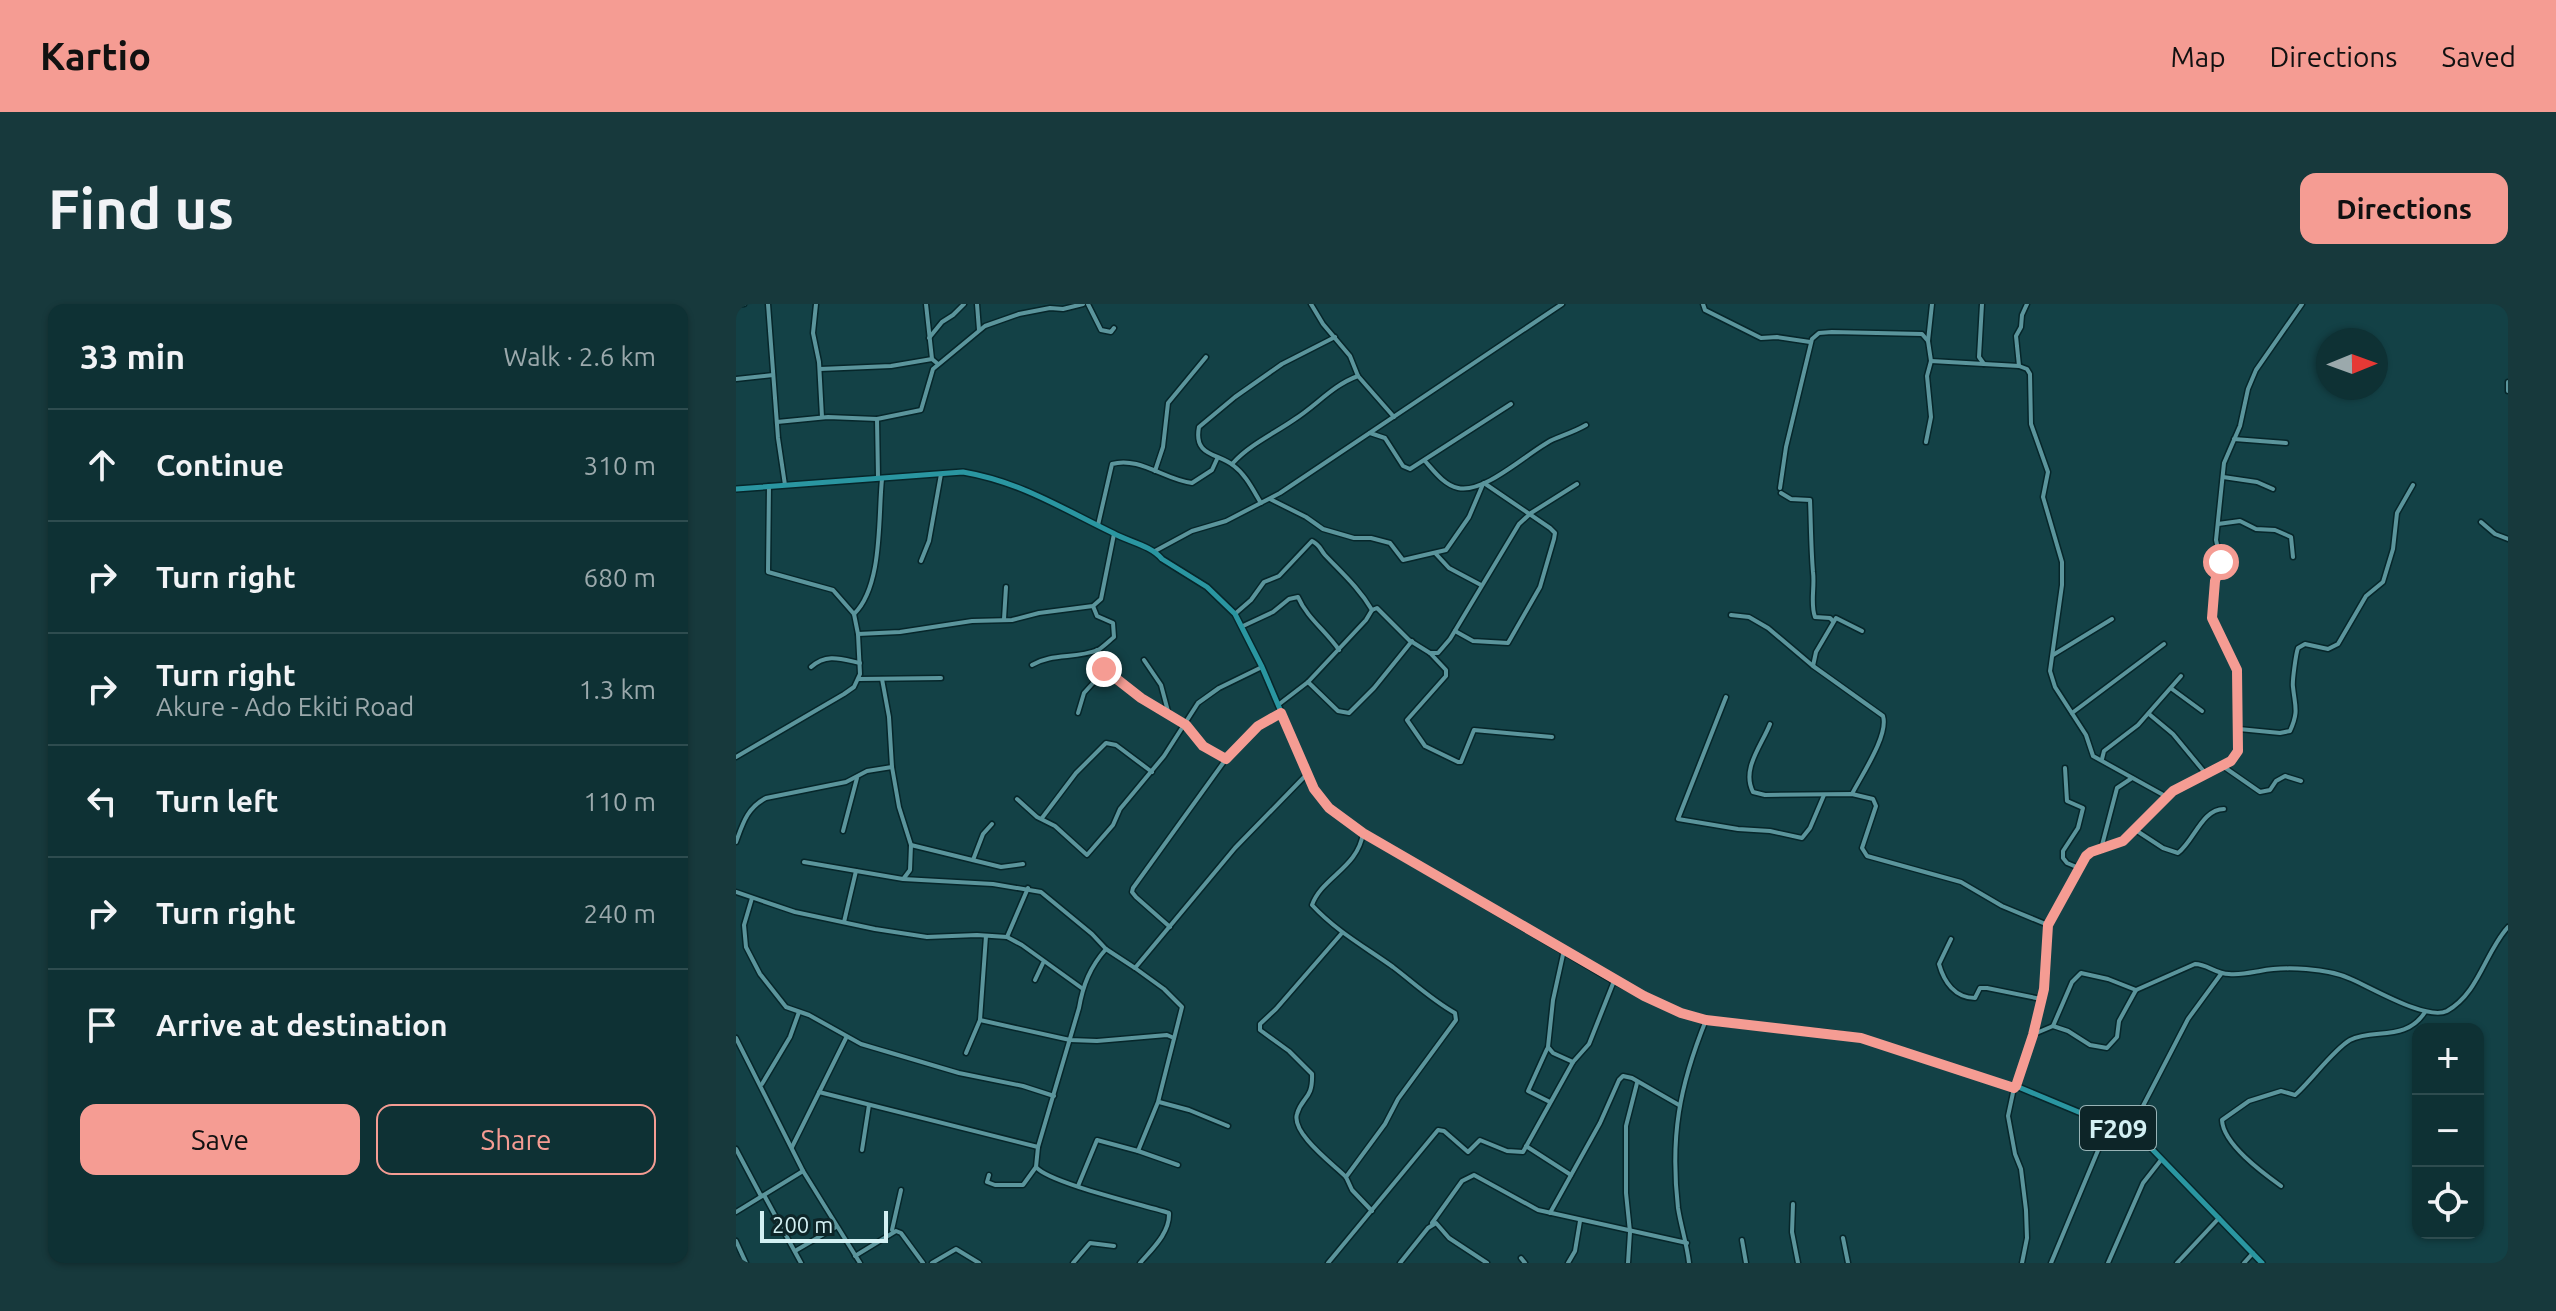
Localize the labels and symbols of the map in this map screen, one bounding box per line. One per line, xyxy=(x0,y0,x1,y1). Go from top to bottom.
north arrow xyxy=(2316,328,2388,400)
route start xyxy=(2203,544,2239,580)
route end xyxy=(1086,651,1122,687)
road number: F209 xyxy=(2080,1106,2156,1150)
scale bar xyxy=(760,1207,888,1243)

